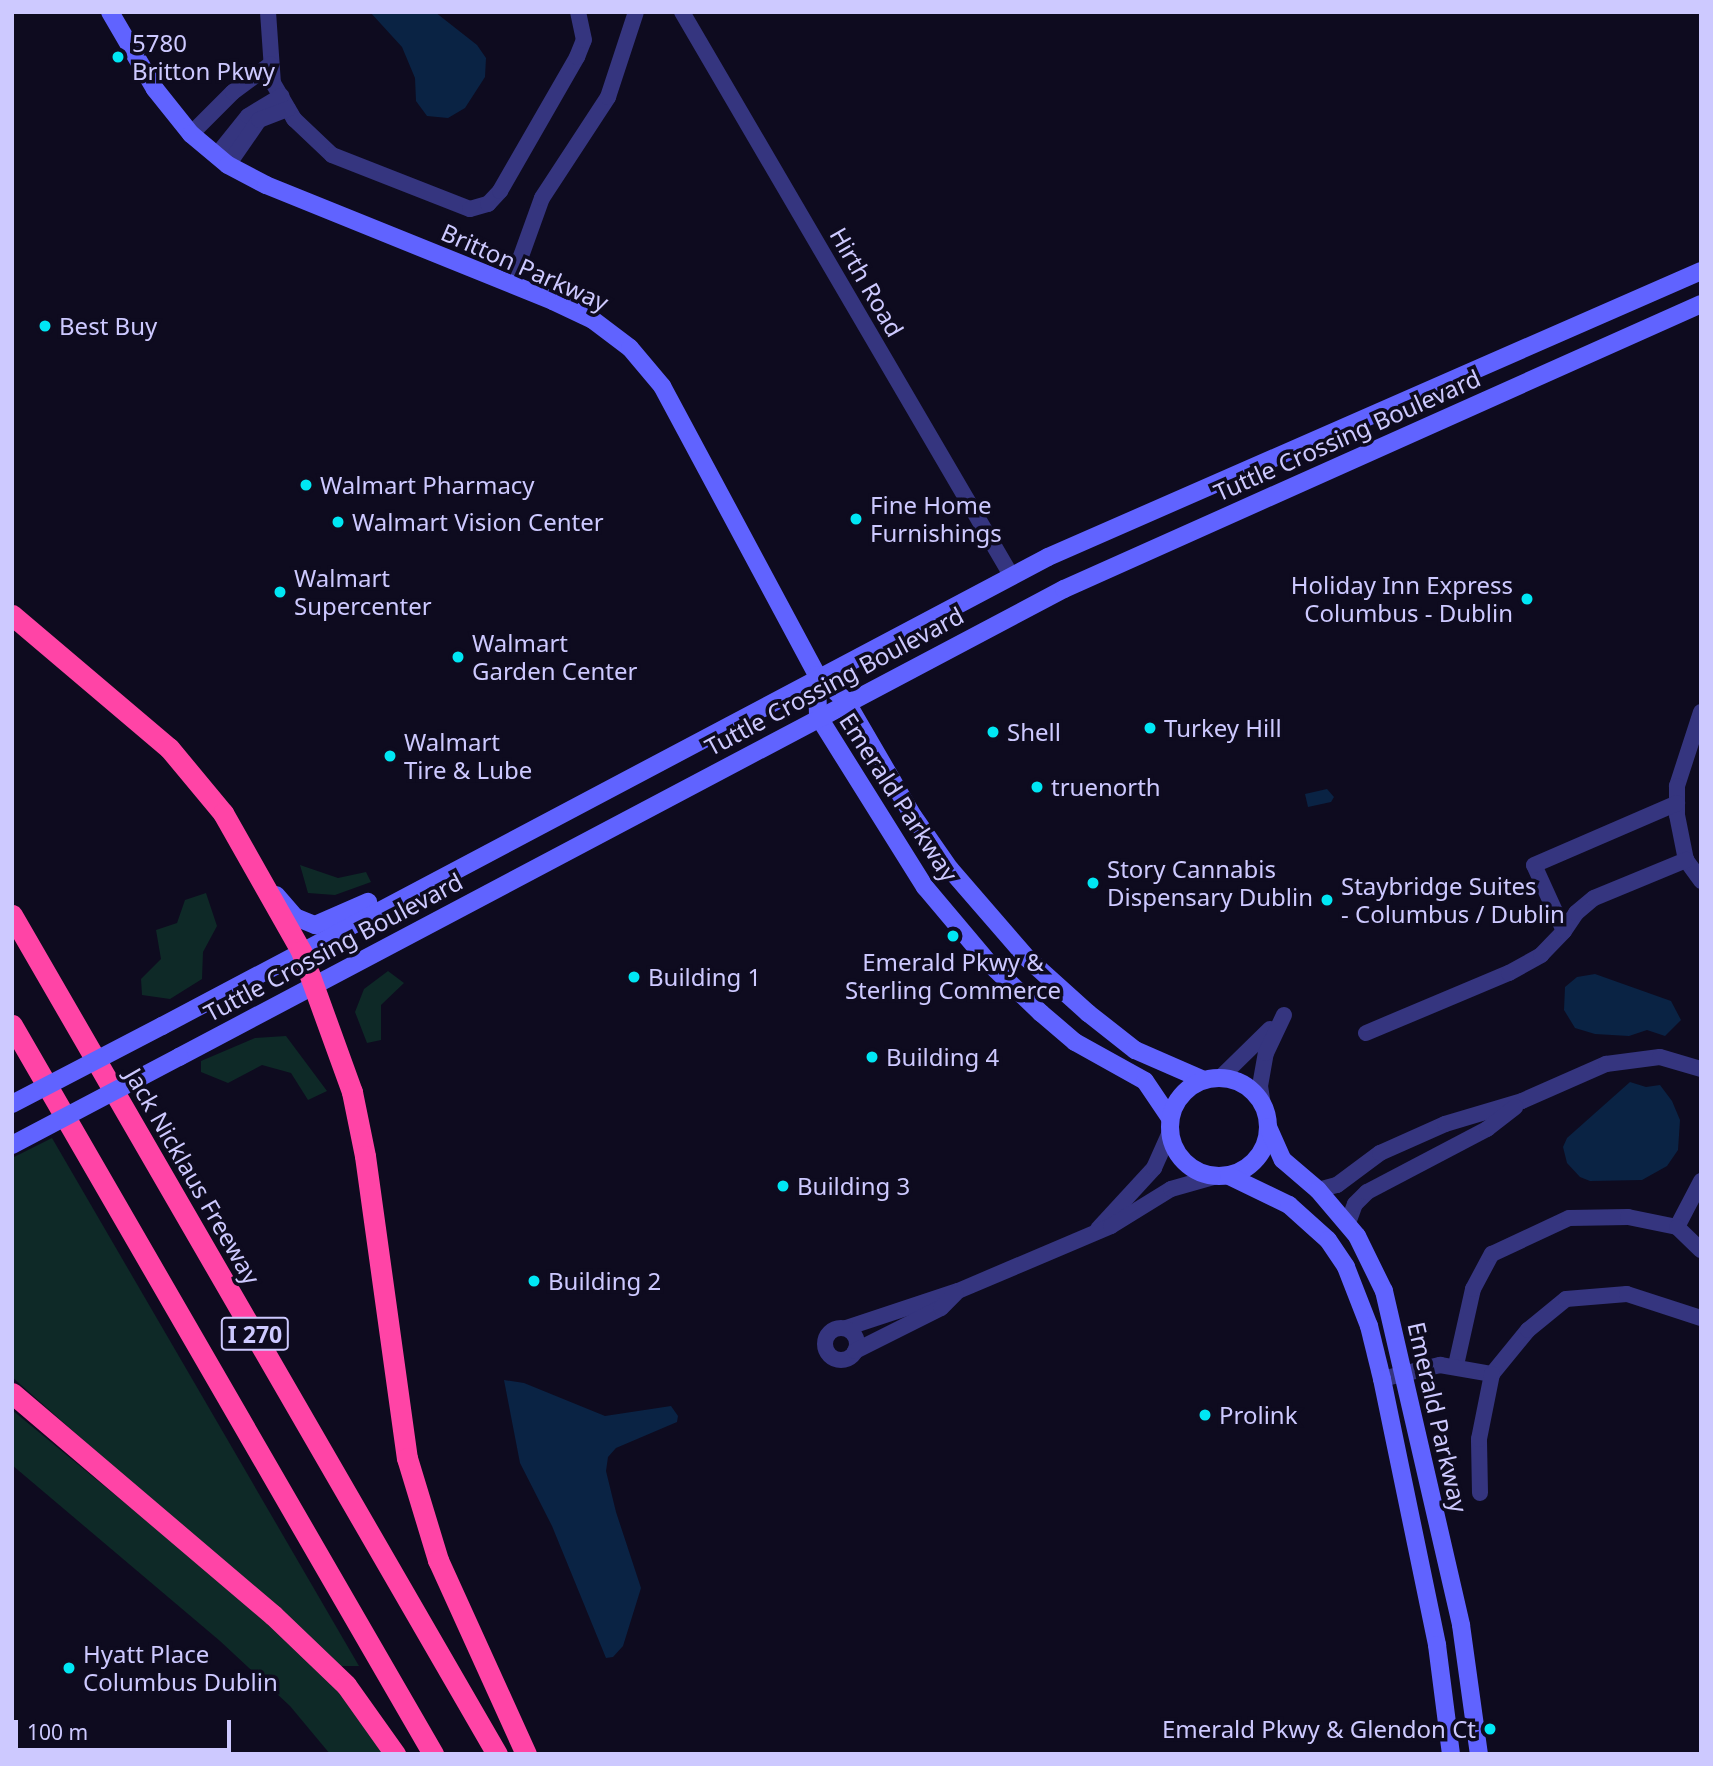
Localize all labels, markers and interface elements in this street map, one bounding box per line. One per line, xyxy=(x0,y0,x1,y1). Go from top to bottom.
place label: 5780 Britton Pkwy xyxy=(132,29,275,85)
marker: 5780 Britton Pkwy xyxy=(110,49,126,65)
street label: Britton Parkway xyxy=(437,217,613,317)
street label: Hirth Road xyxy=(824,222,910,342)
place label: Best Buy xyxy=(59,312,157,340)
marker: Best Buy xyxy=(37,318,53,334)
street label: Tuttle Crossing Boulevard xyxy=(1209,363,1485,507)
place label: Walmart Pharmacy xyxy=(320,471,535,499)
marker: Walmart Pharmacy xyxy=(298,477,314,493)
place label: Fine Home Furnishings xyxy=(870,491,1002,547)
place label: Walmart Vision Center xyxy=(352,508,604,536)
marker: Fine Home Furnishings xyxy=(848,511,864,527)
marker: Walmart Vision Center xyxy=(330,514,346,530)
place label: Walmart Supercenter xyxy=(294,564,432,620)
place label: Holiday Inn Express Columbus - Dublin xyxy=(1291,571,1513,627)
marker: Walmart Supercenter xyxy=(272,584,288,600)
marker: Holiday Inn Express Columbus - Dublin xyxy=(1519,591,1535,607)
street label: Tuttle Crossing Boulevard xyxy=(700,601,968,761)
place label: Walmart Garden Center xyxy=(472,629,637,685)
marker: Walmart Garden Center xyxy=(450,649,466,665)
street label: Emerald Parkway xyxy=(834,708,964,886)
place label: Turkey Hill xyxy=(1164,714,1282,742)
place label: Shell xyxy=(1007,718,1061,746)
marker: Turkey Hill xyxy=(1142,720,1158,736)
marker: Shell xyxy=(985,724,1001,740)
place label: Walmart Tire & Lube xyxy=(404,728,532,784)
marker: Walmart Tire & Lube xyxy=(382,748,398,764)
place label: truenorth xyxy=(1051,773,1161,801)
marker: truenorth xyxy=(1029,779,1045,795)
place label: Story Cannabis Dispensary Dublin xyxy=(1107,855,1313,911)
street label: Tuttle Crossing Boulevard xyxy=(199,867,467,1027)
place label: Staybridge Suites - Columbus / Dublin xyxy=(1341,872,1565,928)
marker: Story Cannabis Dispensary Dublin xyxy=(1085,875,1101,891)
marker: Staybridge Suites - Columbus / Dublin xyxy=(1319,892,1335,908)
marker: Emerald Pkwy & Sterling Commerce xyxy=(945,928,961,944)
place label: Emerald Pkwy & Sterling Commerce xyxy=(845,948,1061,1004)
place label: Building 1 xyxy=(648,963,761,991)
marker: Building 1 xyxy=(626,969,642,985)
place label: Building 4 xyxy=(886,1043,999,1071)
marker: Building 4 xyxy=(864,1049,880,1065)
street label: Jack Nicklaus Freeway xyxy=(119,1063,267,1289)
place label: Building 3 xyxy=(797,1172,910,1200)
marker: Building 3 xyxy=(775,1178,791,1194)
place label: Building 2 xyxy=(548,1267,661,1295)
marker: Building 2 xyxy=(526,1273,542,1289)
road number: I 270 xyxy=(220,1315,290,1354)
street label: Emerald Parkway xyxy=(1402,1319,1474,1515)
place label: Prolink xyxy=(1219,1401,1298,1429)
marker: Prolink xyxy=(1197,1407,1213,1423)
place label: Hyatt Place Columbus Dublin xyxy=(83,1640,278,1696)
marker: Hyatt Place Columbus Dublin xyxy=(61,1660,77,1676)
scale bar xyxy=(18,1706,234,1750)
place label: Emerald Pkwy & Glendon Ct xyxy=(1162,1715,1476,1743)
text: 100 m xyxy=(27,1718,88,1746)
marker: Emerald Pkwy & Glendon Ct xyxy=(1482,1721,1498,1737)

